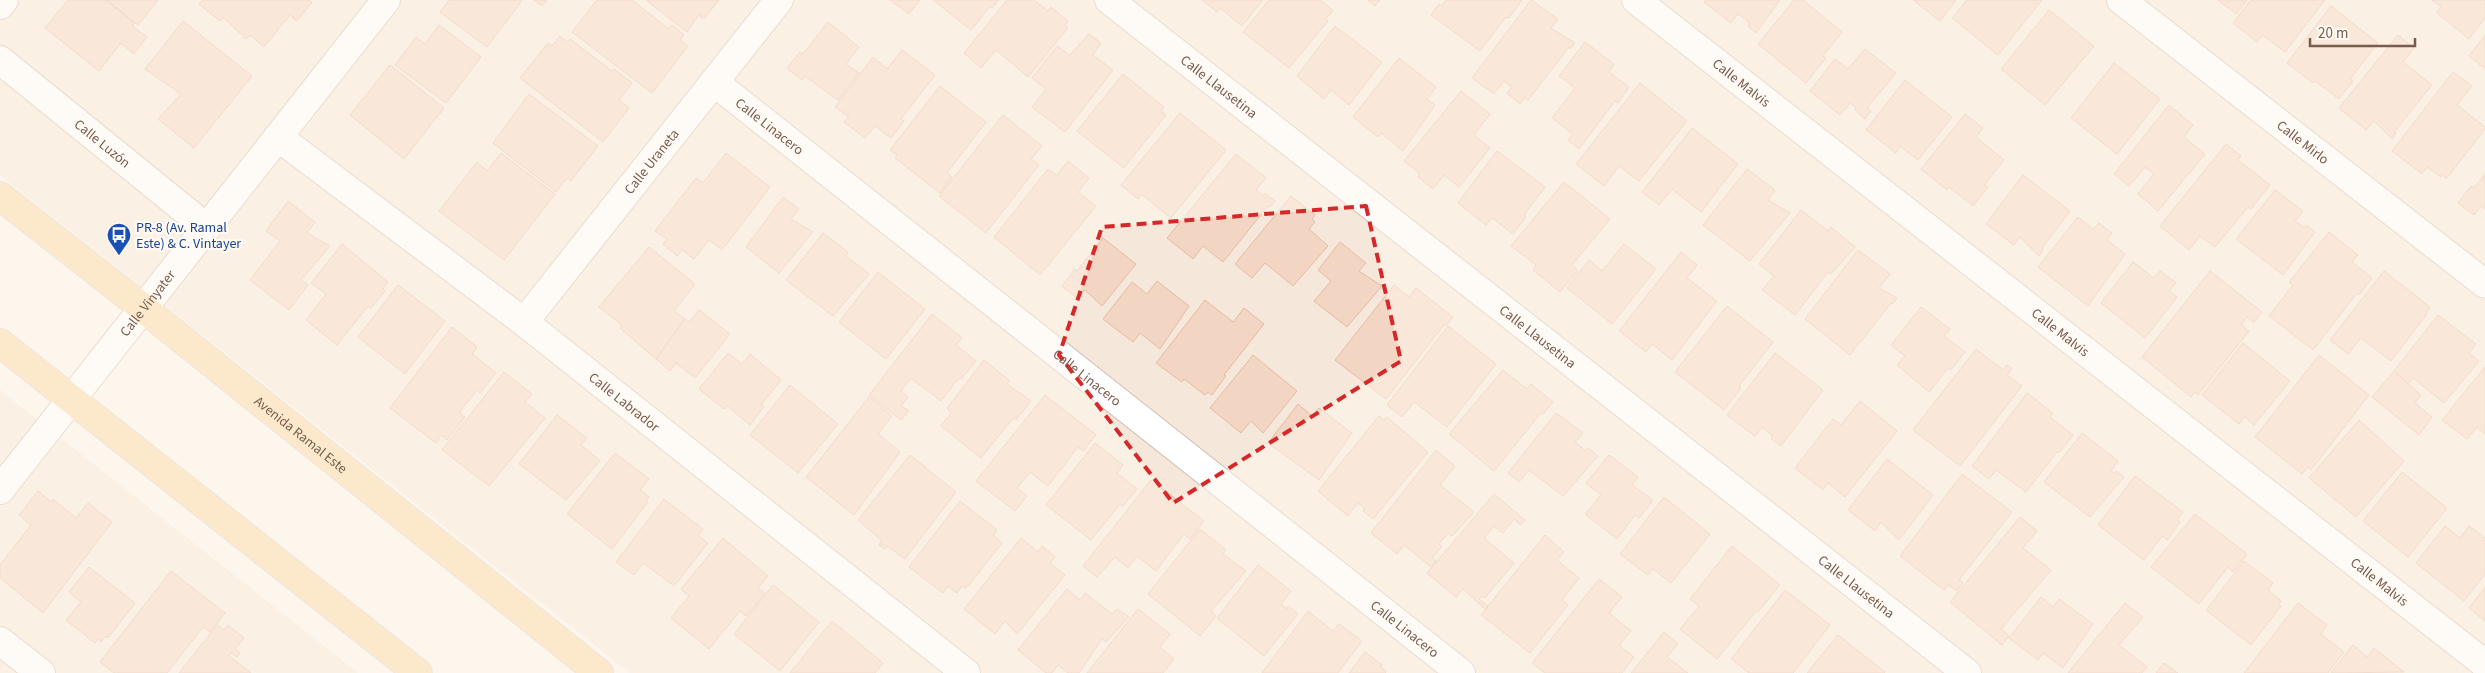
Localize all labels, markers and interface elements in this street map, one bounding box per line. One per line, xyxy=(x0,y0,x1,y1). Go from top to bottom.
scale bar xyxy=(2310,15,2415,47)
text: 20 m xyxy=(2318,23,2348,44)
street label: Calle Llausetina xyxy=(1176,51,1261,124)
street label: Calle Malvis xyxy=(1708,54,1774,112)
street label: Calle Linacero xyxy=(731,93,808,160)
street label: Calle Luzón xyxy=(69,115,134,173)
street label: Calle Mirlo xyxy=(2272,116,2333,170)
street label: Calle Uraneta xyxy=(620,125,684,199)
place label: PR-8 (Av. Ramal Este) & C. Vintayer xyxy=(136,218,241,254)
bus stop icon: PR-8 (Av. Ramal Este) & C. Vintayer xyxy=(106,222,132,256)
street label: Calle Vinyater xyxy=(116,266,181,341)
street label: Calle Llausetina xyxy=(1495,301,1580,374)
street label: Calle Malvis xyxy=(2027,304,2093,362)
street label: Calle Linacero xyxy=(1048,345,1125,412)
street label: Calle Labrador xyxy=(584,368,664,437)
street label: Avenida Ramal Este xyxy=(250,392,351,479)
street label: Calle Llausetina xyxy=(1813,551,1898,624)
street label: Calle Malvis xyxy=(2346,553,2412,611)
street label: Calle Linacero xyxy=(1366,596,1443,663)

